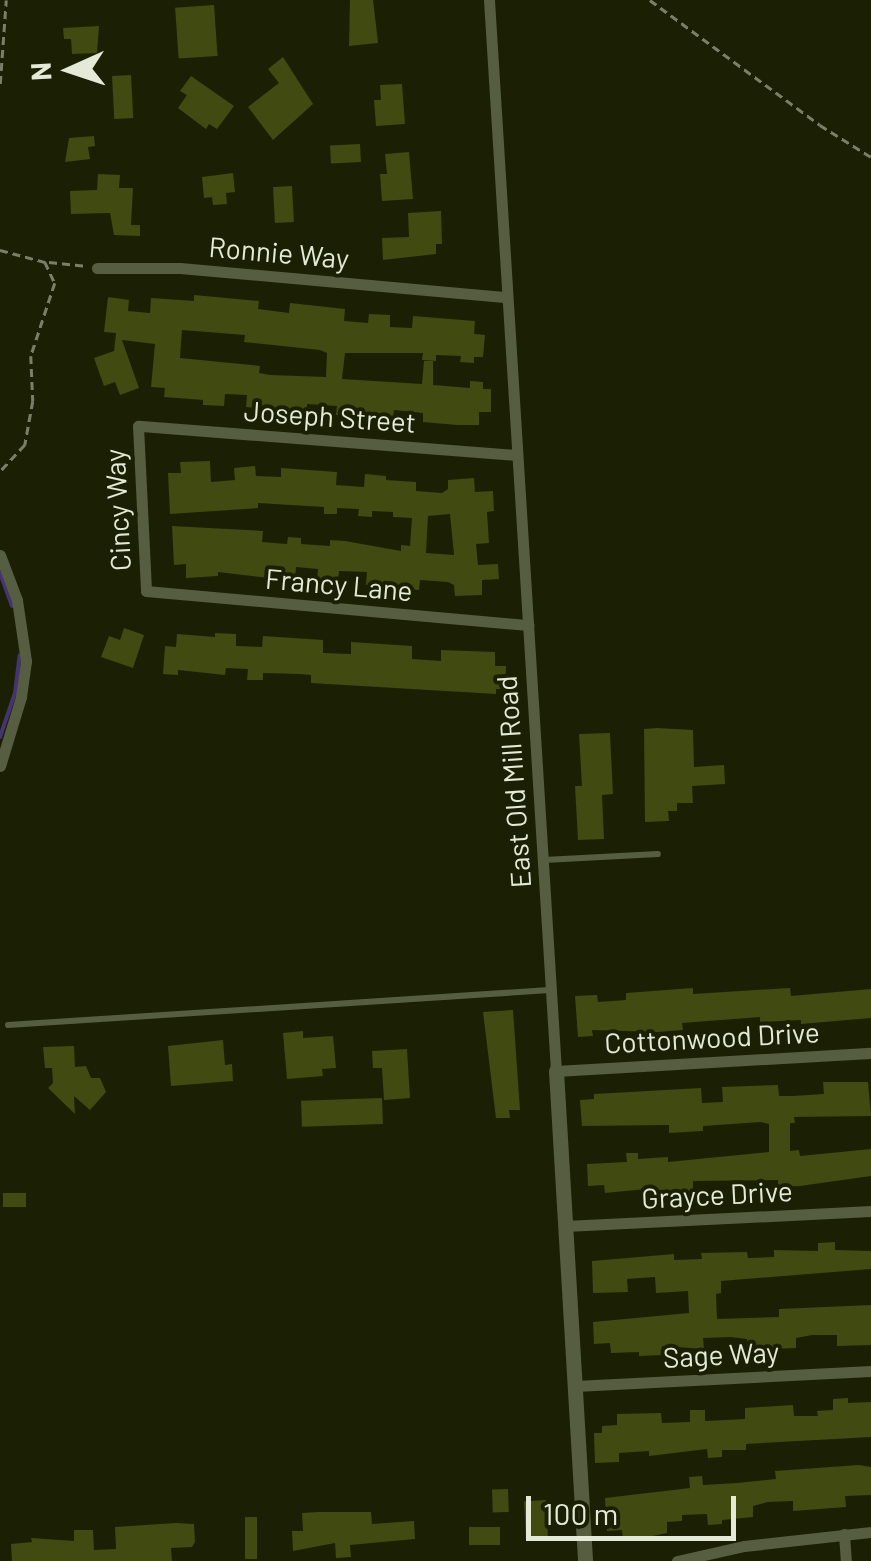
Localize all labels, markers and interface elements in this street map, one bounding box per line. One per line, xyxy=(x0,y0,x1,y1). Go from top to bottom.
north arrow xyxy=(20,20,120,120)
text: N xyxy=(23,61,58,82)
street label: Ronnie Way xyxy=(208,229,350,275)
street label: Joseph Street xyxy=(243,393,417,439)
street label: Cincy Way xyxy=(97,448,137,572)
street label: Francy Lane xyxy=(264,561,414,607)
street label: East Old Mill Road xyxy=(489,675,537,889)
street label: Cottonwood Drive xyxy=(603,1015,821,1059)
street label: Grayce Drive xyxy=(641,1173,793,1215)
street label: Sage Way xyxy=(662,1334,780,1374)
scale bar xyxy=(531,1476,741,1538)
text: 100 m xyxy=(543,1495,618,1531)

